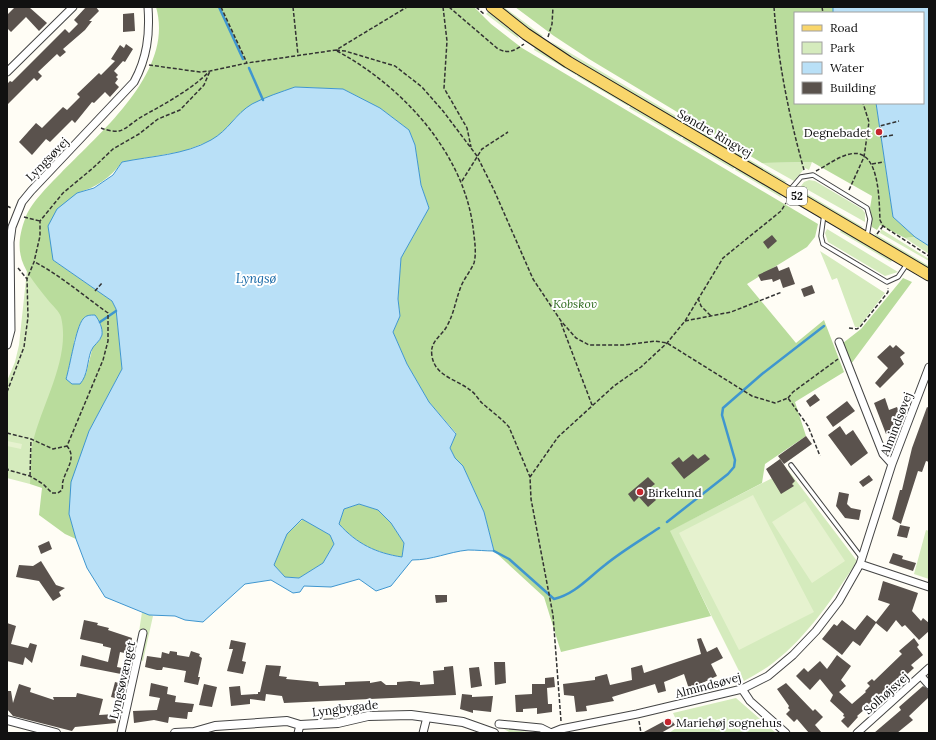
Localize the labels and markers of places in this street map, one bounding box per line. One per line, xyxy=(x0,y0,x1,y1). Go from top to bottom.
place label: Degnebadet xyxy=(804,125,871,140)
marker: Degnebadet xyxy=(874,127,884,137)
place label: Birkelund xyxy=(648,485,702,500)
marker: Birkelund xyxy=(635,487,645,497)
place label: Mariehøj sognehus xyxy=(676,715,782,730)
marker: Mariehøj sognehus xyxy=(663,717,673,727)

